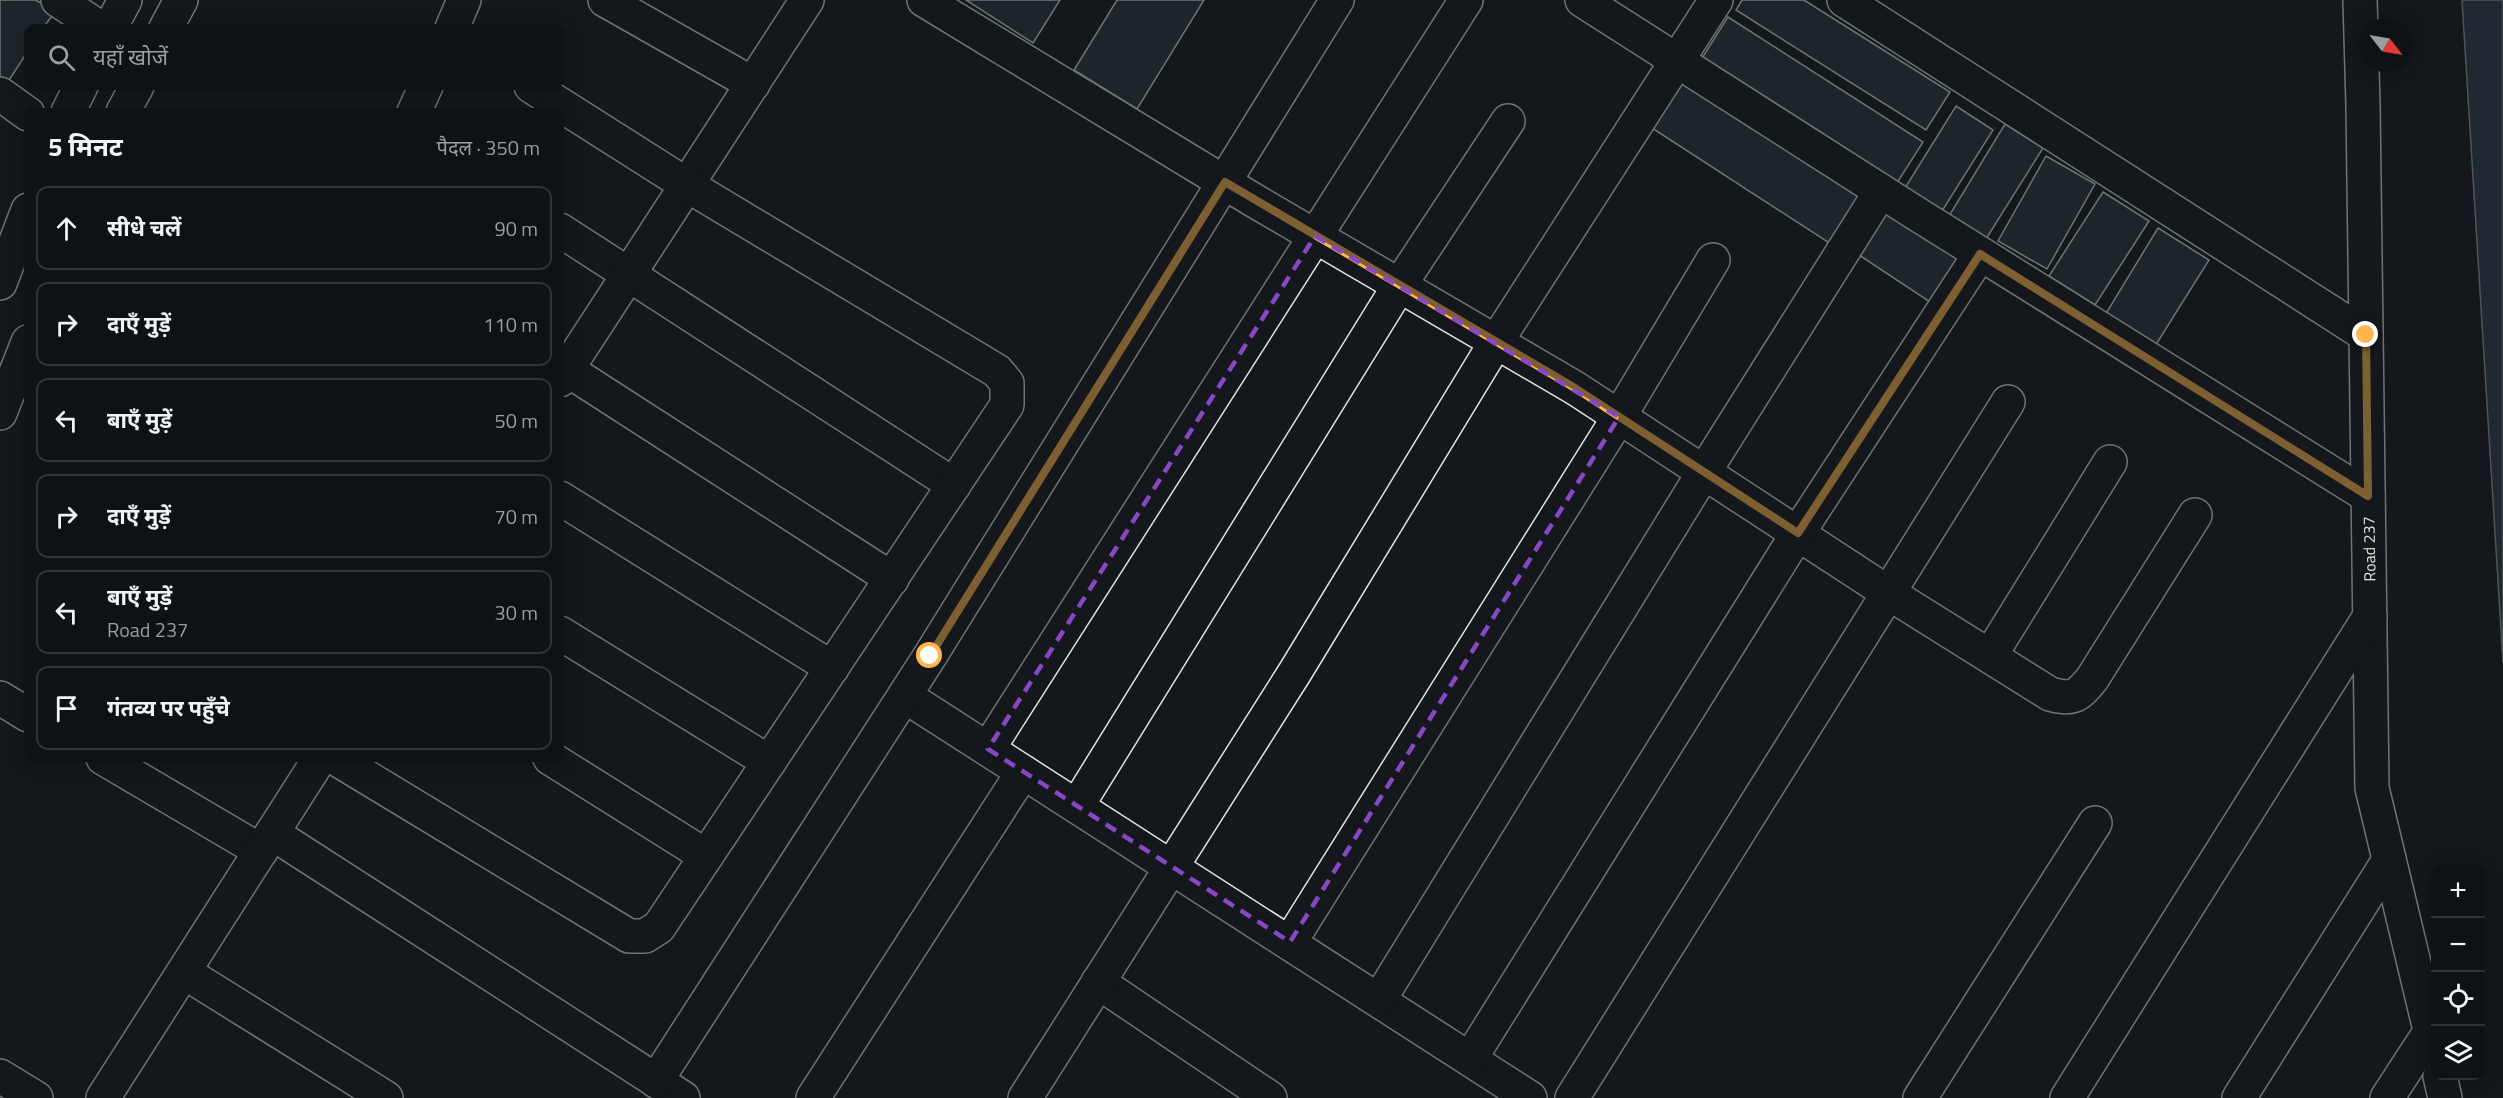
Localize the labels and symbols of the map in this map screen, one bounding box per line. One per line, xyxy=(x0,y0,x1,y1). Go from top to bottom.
north arrow xyxy=(2359,18,2413,72)
route end xyxy=(2352,321,2378,347)
street label: Road 237 xyxy=(2356,516,2382,582)
route start xyxy=(916,642,942,668)

